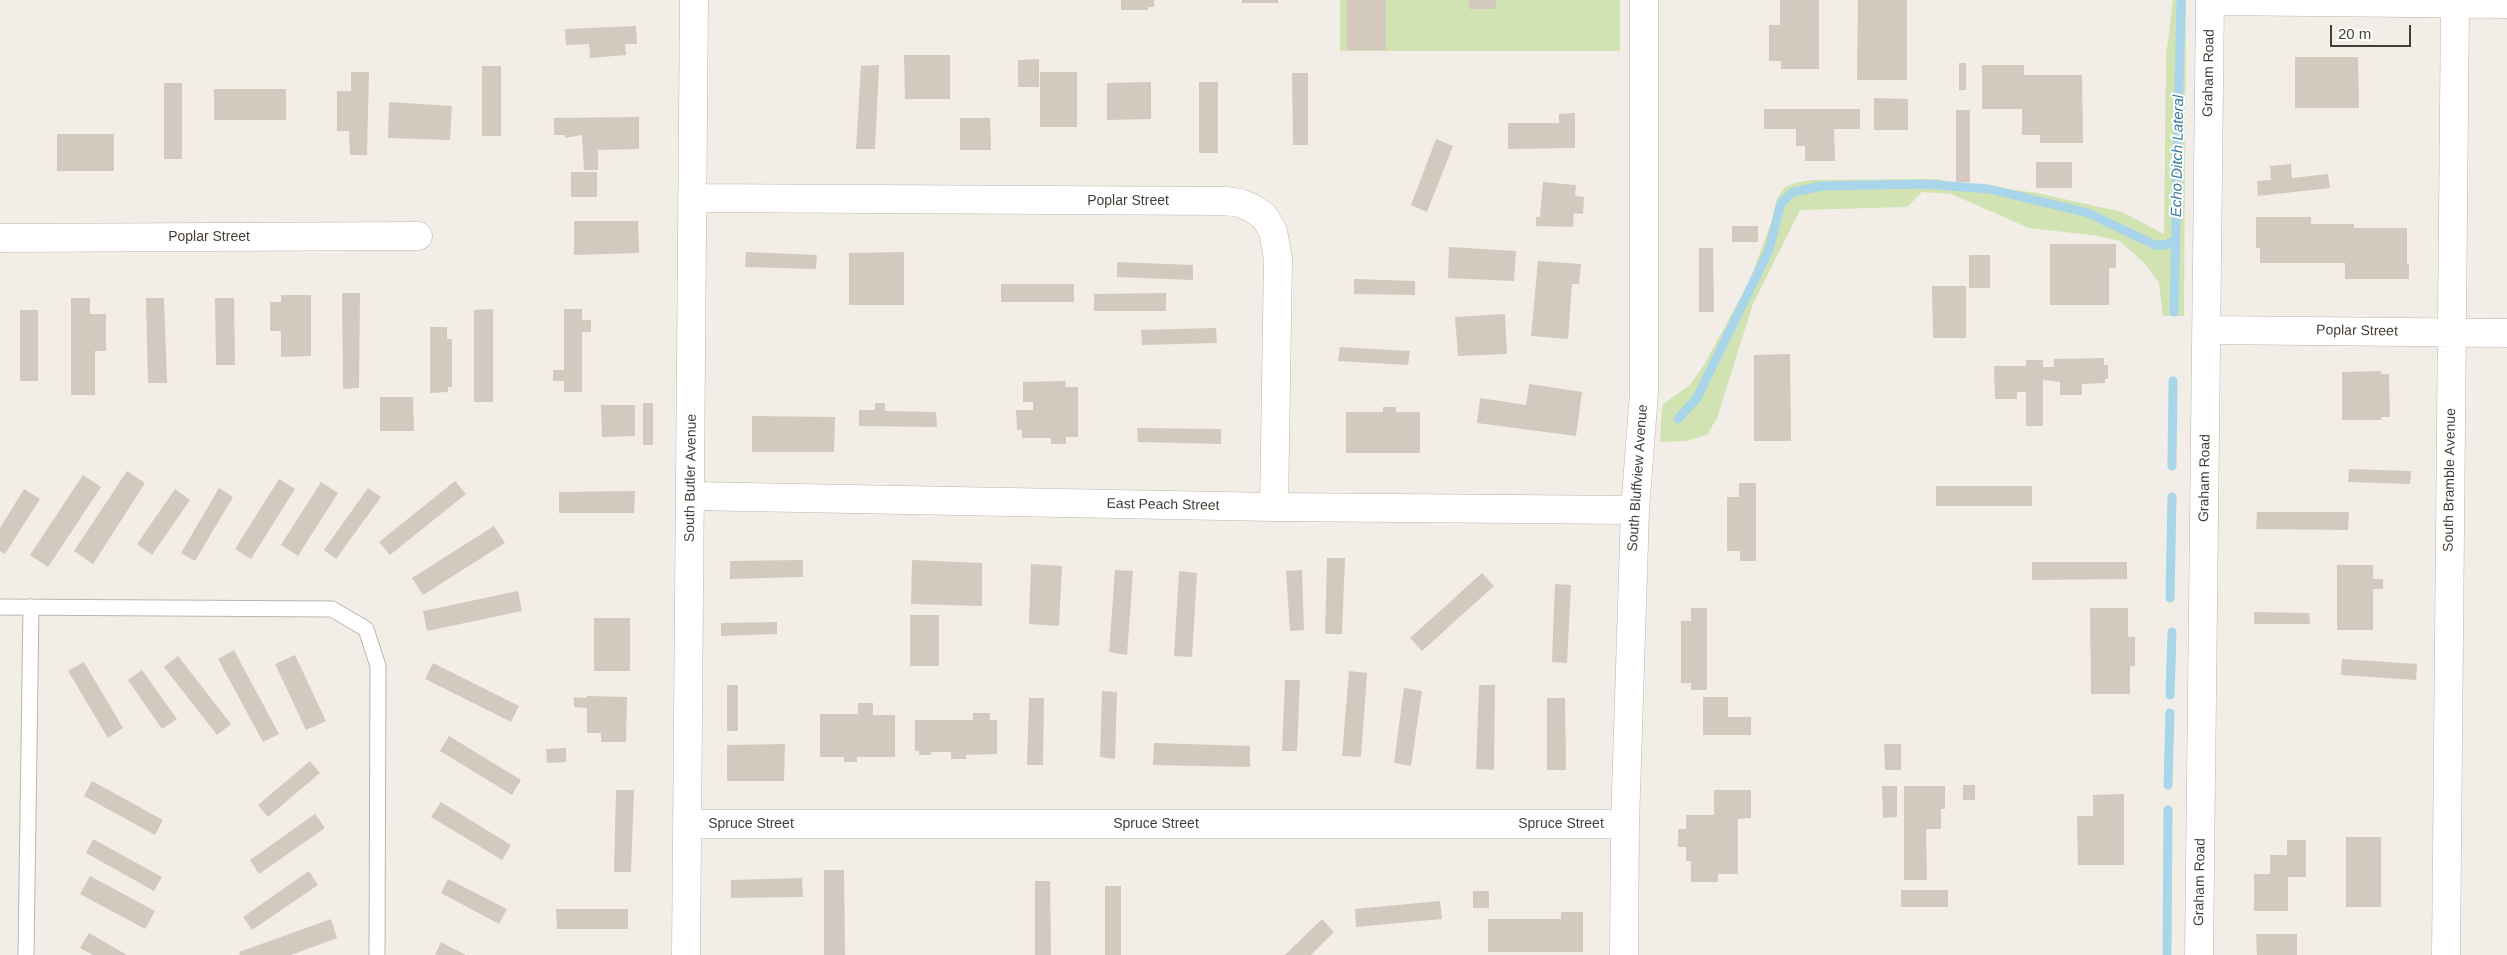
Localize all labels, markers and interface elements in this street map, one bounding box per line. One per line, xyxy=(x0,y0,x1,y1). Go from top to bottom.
scale bar xyxy=(2332,15,2413,47)
text: 20 m xyxy=(2338,25,2371,42)
street label: Graham Road xyxy=(2200,29,2218,117)
water label: Echo Ditch Lateral xyxy=(2168,95,2188,217)
street label: Poplar Street xyxy=(1087,193,1169,209)
street label: Poplar Street xyxy=(168,229,250,245)
street label: Poplar Street xyxy=(2316,322,2398,340)
street label: South Bluffview Avenue xyxy=(1624,404,1652,552)
street label: South Bramble Avenue xyxy=(2440,408,2460,552)
street label: South Butler Avenue xyxy=(681,414,701,542)
street label: Graham Road xyxy=(2196,434,2214,522)
street label: East Peach Street xyxy=(1106,496,1220,514)
street label: Spruce Street xyxy=(708,816,794,832)
street label: Spruce Street xyxy=(1113,816,1199,832)
street label: Spruce Street xyxy=(1518,816,1604,832)
street label: Graham Road xyxy=(2191,838,2209,926)

